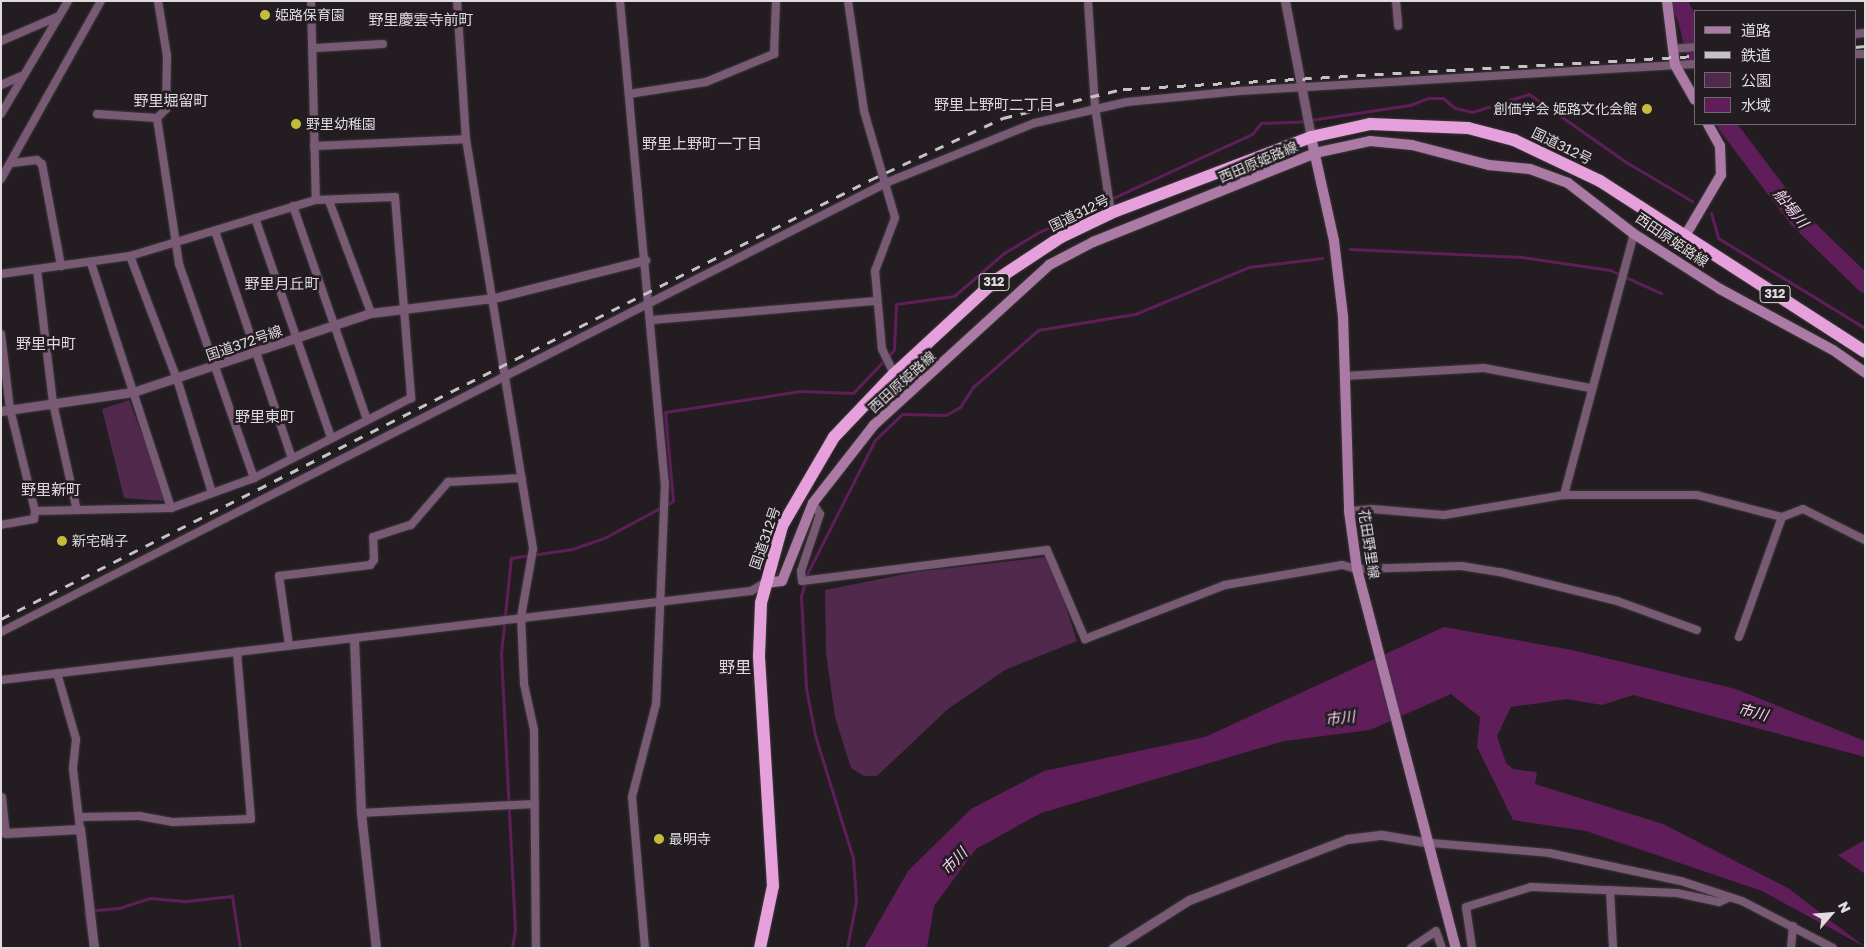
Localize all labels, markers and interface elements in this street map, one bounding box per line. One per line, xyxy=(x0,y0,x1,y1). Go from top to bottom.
place label: 姫路保育園 xyxy=(275,7,345,23)
marker: 姫路保育園 xyxy=(259,9,271,21)
legend xyxy=(1694,10,1856,125)
district label: 野里慶雲寺前町 xyxy=(369,11,473,29)
text: 道路 xyxy=(1741,21,1771,39)
text: 鉄道 xyxy=(1741,46,1771,64)
text: 公園 xyxy=(1741,71,1771,89)
district label: 野里堀留町 xyxy=(134,92,208,110)
district label: 野里上野町二丁目 xyxy=(934,96,1054,114)
text: 水域 xyxy=(1741,96,1771,114)
place label: 創価学会 姫路文化会館 xyxy=(1494,101,1637,117)
marker: 創価学会 姫路文化会館 xyxy=(1641,103,1653,115)
place label: 野里幼稚園 xyxy=(306,116,376,132)
marker: 野里幼稚園 xyxy=(290,118,302,130)
street label: 国道312号 xyxy=(1529,124,1595,168)
district label: 野里上野町一丁目 xyxy=(642,135,762,153)
street label: 西田原姫路線 xyxy=(1216,138,1300,186)
water label: 船場川 xyxy=(1770,185,1812,231)
street label: 国道312号 xyxy=(1046,191,1112,235)
street label: 西田原姫路線 xyxy=(1632,210,1712,270)
road number: 312 xyxy=(978,272,1010,292)
district label: 野里月丘町 xyxy=(245,275,319,293)
road number: 312 xyxy=(1759,284,1791,304)
street label: 国道372号線 xyxy=(204,322,284,364)
district label: 野里中町 xyxy=(16,335,76,353)
street label: 西田原姫路線 xyxy=(865,348,939,416)
district label: 野里東町 xyxy=(235,408,295,426)
district label: 野里新町 xyxy=(21,481,81,499)
street label: 国道312号 xyxy=(746,504,784,572)
street label: 花田野里線 xyxy=(1355,508,1383,580)
place label: 新宅硝子 xyxy=(72,533,128,549)
marker: 新宅硝子 xyxy=(56,535,68,547)
district label: 野里 xyxy=(719,657,751,677)
water label: 市川 xyxy=(1736,700,1770,724)
water label: 市川 xyxy=(1324,707,1356,729)
place label: 最明寺 xyxy=(669,831,711,847)
marker: 最明寺 xyxy=(653,833,665,845)
water label: 市川 xyxy=(937,844,971,878)
north arrow xyxy=(1806,889,1856,939)
text: N xyxy=(1835,898,1855,916)

